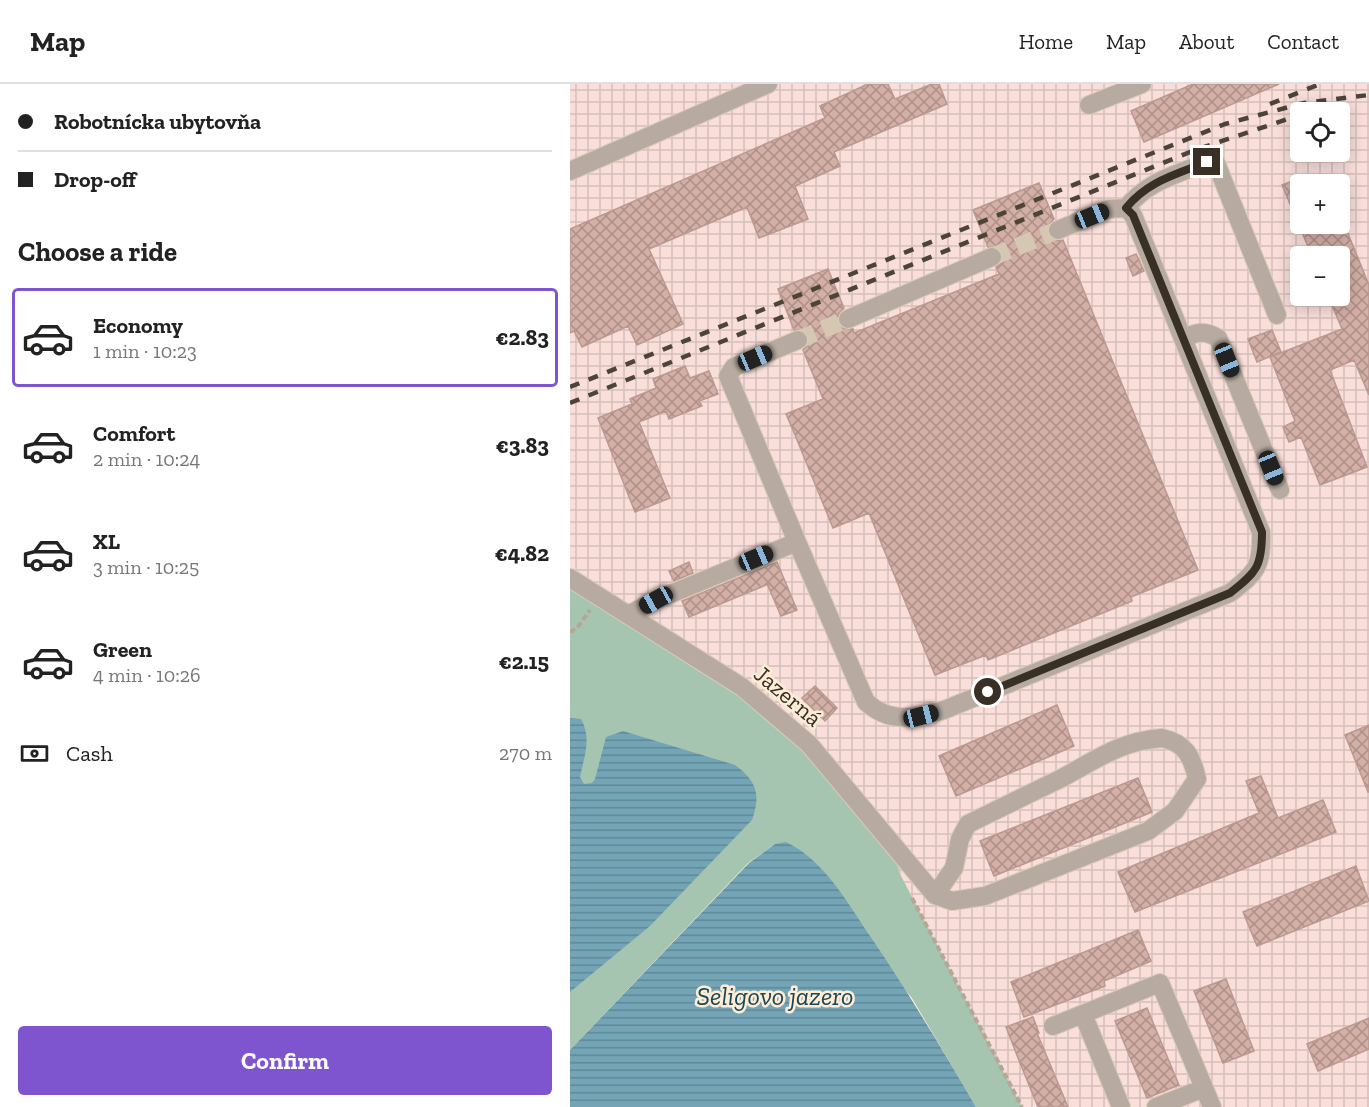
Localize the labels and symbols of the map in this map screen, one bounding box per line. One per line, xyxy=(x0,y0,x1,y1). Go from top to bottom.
route end xyxy=(1193,148,1220,175)
car xyxy=(1072,201,1112,231)
car xyxy=(1212,340,1242,380)
car xyxy=(735,343,775,373)
car xyxy=(1256,448,1286,488)
car xyxy=(736,543,776,573)
car xyxy=(636,583,676,617)
street label: Jazerná xyxy=(748,659,828,733)
route start xyxy=(974,678,1001,705)
car xyxy=(901,703,941,729)
water label: Seligovo jazero xyxy=(696,980,854,1012)

